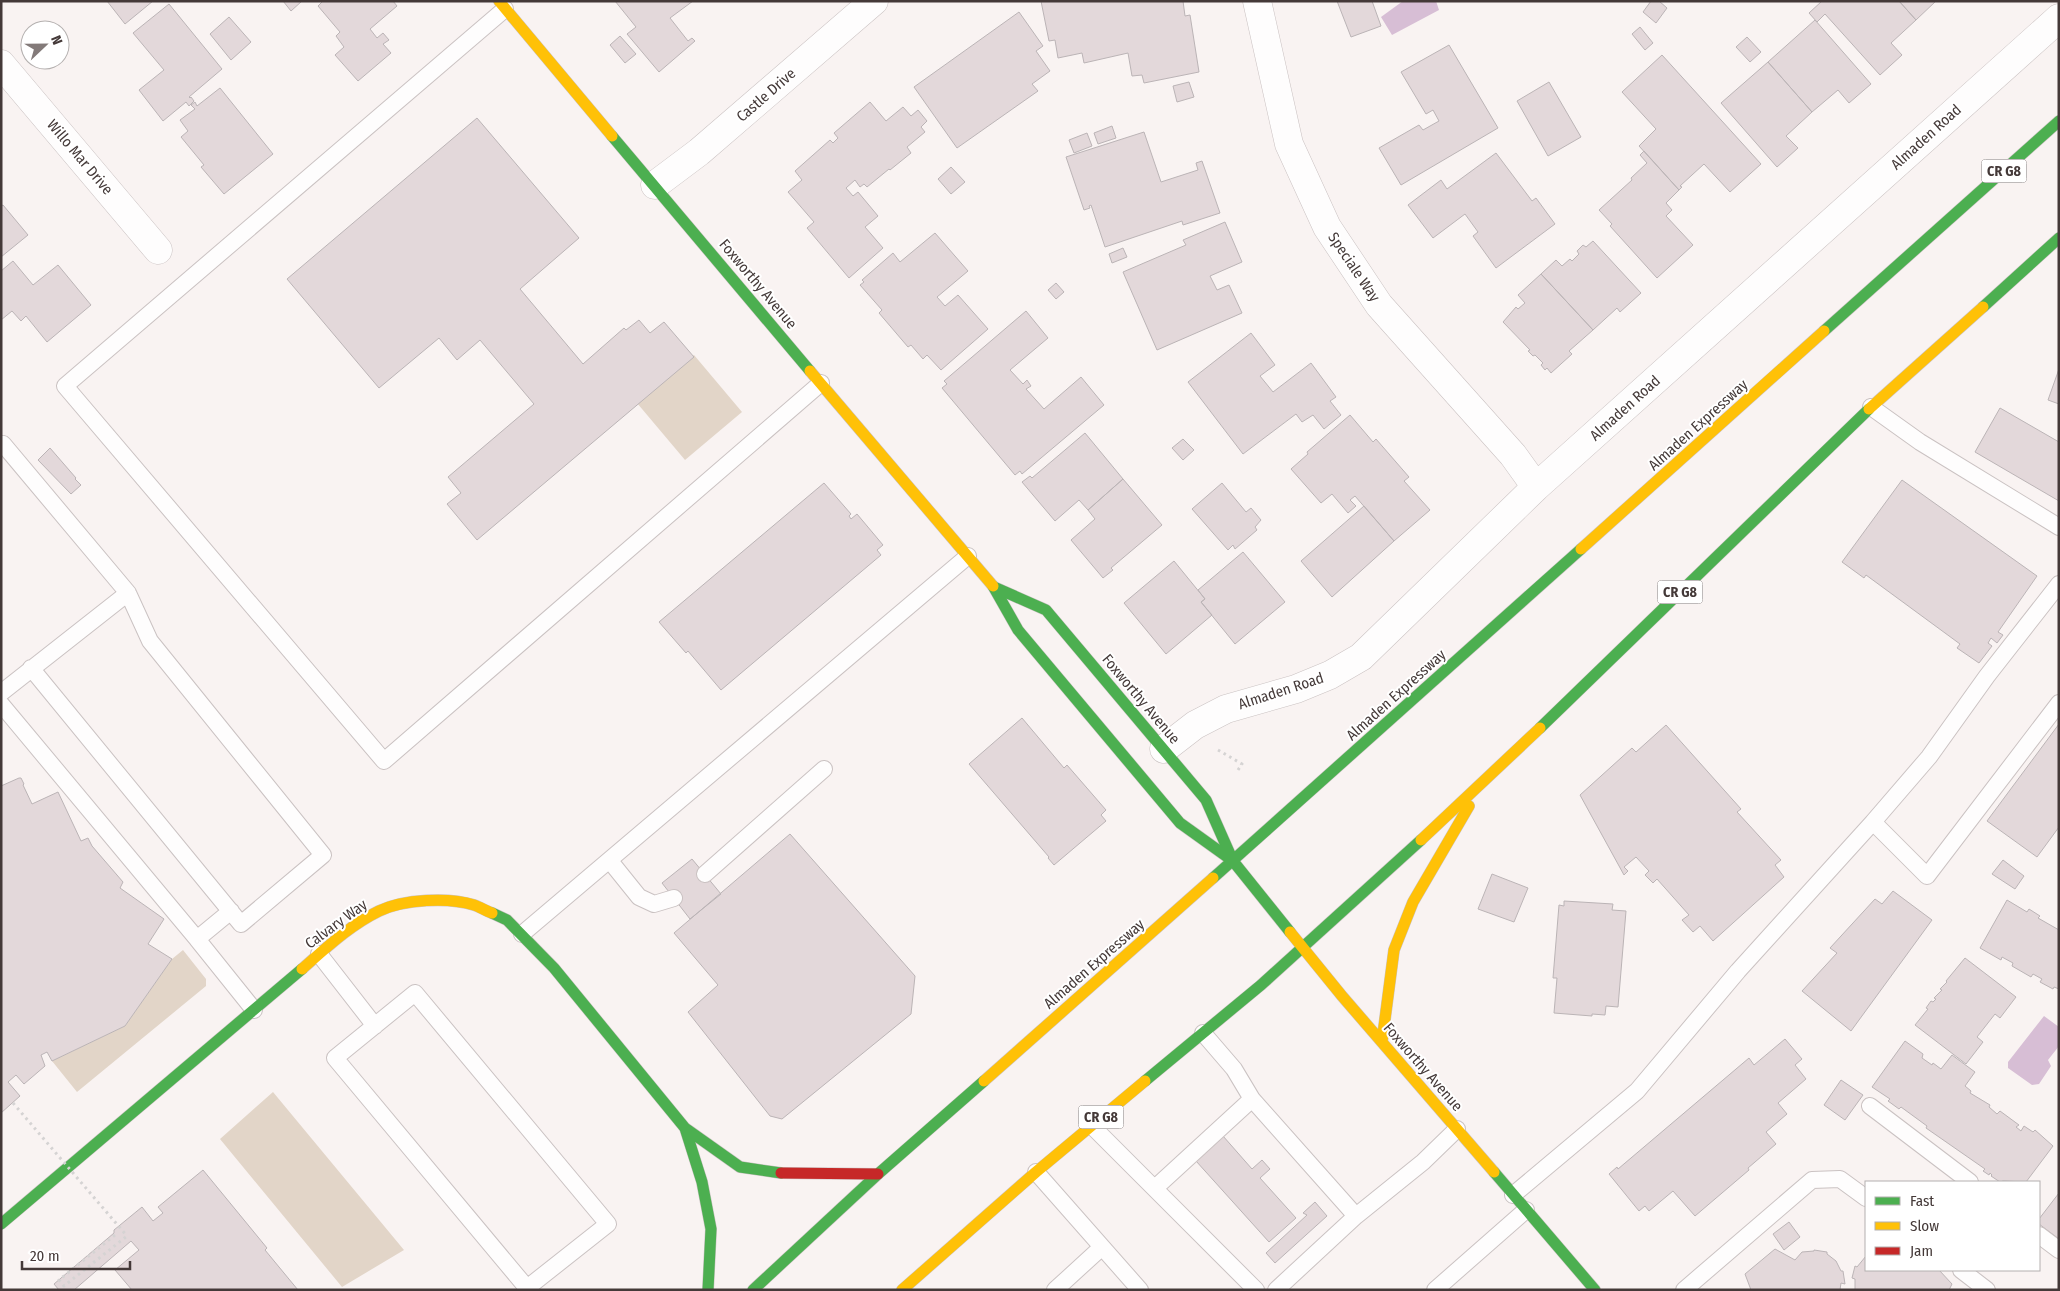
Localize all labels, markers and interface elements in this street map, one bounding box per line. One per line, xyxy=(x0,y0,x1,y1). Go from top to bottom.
north arrow xyxy=(20,20,70,70)
text: N xyxy=(47,33,66,47)
street label: Castle Drive xyxy=(733,64,799,126)
street label: Almaden Road xyxy=(1887,101,1965,173)
street label: Willo Mar Drive xyxy=(43,116,117,198)
road number: CR G8 xyxy=(1982,160,2026,182)
street label: Speciale Way xyxy=(1324,229,1384,305)
street label: Foxworthy Avenue xyxy=(715,236,801,332)
street label: Almaden Road xyxy=(1586,372,1664,444)
street label: Almaden Expressway xyxy=(1645,375,1752,474)
road number: CR G8 xyxy=(1658,580,1702,604)
street label: Almaden Expressway xyxy=(1343,645,1450,744)
street label: Foxworthy Avenue xyxy=(1098,651,1184,747)
street label: Almaden Road xyxy=(1236,669,1326,713)
street label: Calvary Way xyxy=(301,895,371,953)
street label: Almaden Expressway xyxy=(1040,915,1148,1013)
street label: Foxworthy Avenue xyxy=(1380,1019,1466,1115)
road number: CR G8 xyxy=(1078,1106,1124,1128)
legend xyxy=(1865,1181,2040,1271)
text: Fast xyxy=(1910,1192,1934,1210)
text: Slow xyxy=(1910,1217,1939,1235)
scale bar xyxy=(22,1238,130,1270)
text: Jam xyxy=(1910,1242,1933,1260)
text: 20 m xyxy=(30,1247,60,1265)

